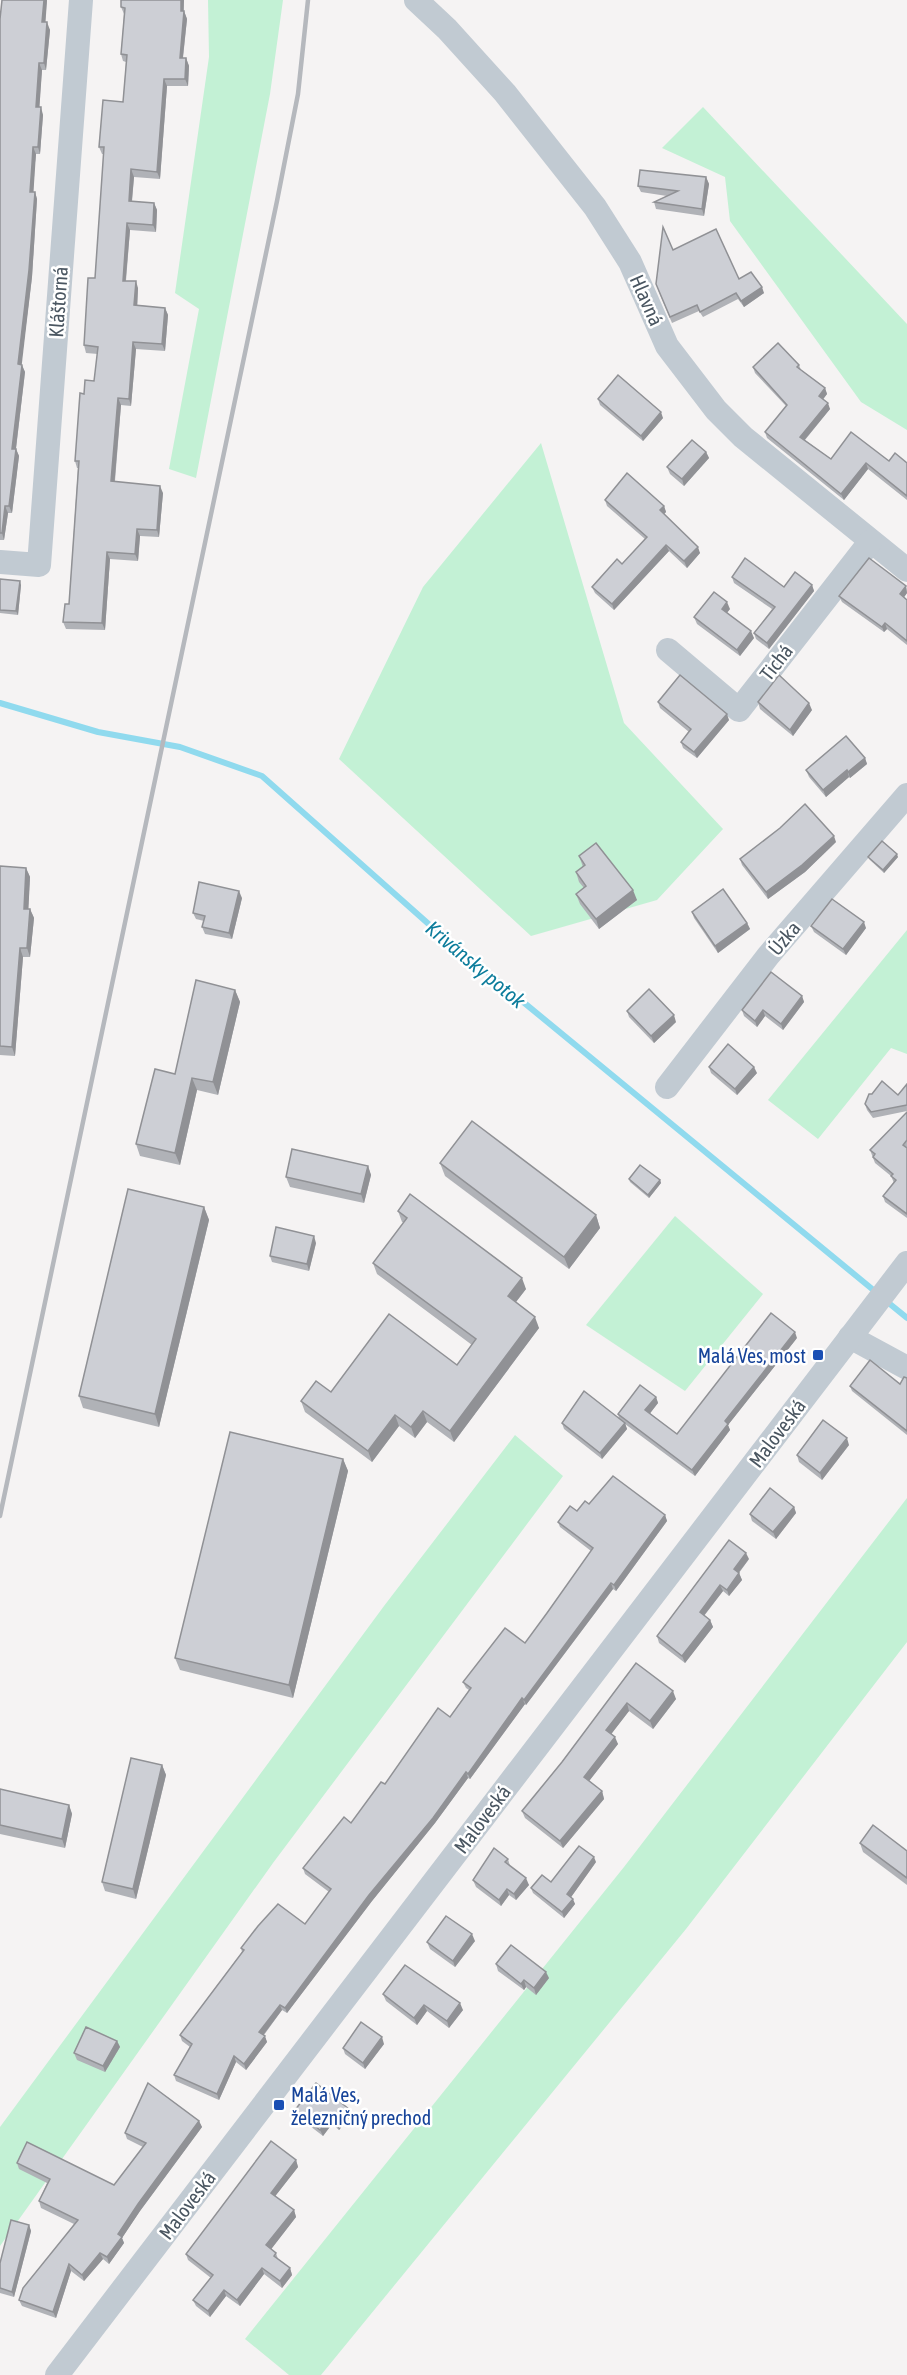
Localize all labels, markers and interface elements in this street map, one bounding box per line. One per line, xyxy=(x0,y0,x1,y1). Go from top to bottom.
street label: Kláštorná xyxy=(44,266,72,338)
street label: Hlavná xyxy=(626,271,668,329)
street label: Tichá xyxy=(755,639,797,685)
water label: Krivánsky potok xyxy=(421,915,531,1013)
street label: Úzka xyxy=(763,916,805,960)
place label: Malá Ves, most xyxy=(698,1344,806,1367)
marker: Malá Ves, most xyxy=(811,1348,825,1362)
street label: Maloveská xyxy=(744,1394,810,1472)
street label: Maloveská xyxy=(449,1780,515,1858)
place label: Malá Ves, železničný prechod xyxy=(291,2083,431,2129)
marker: Malá Ves, železničný prechod xyxy=(272,2098,286,2112)
street label: Maloveská xyxy=(154,2166,220,2244)

